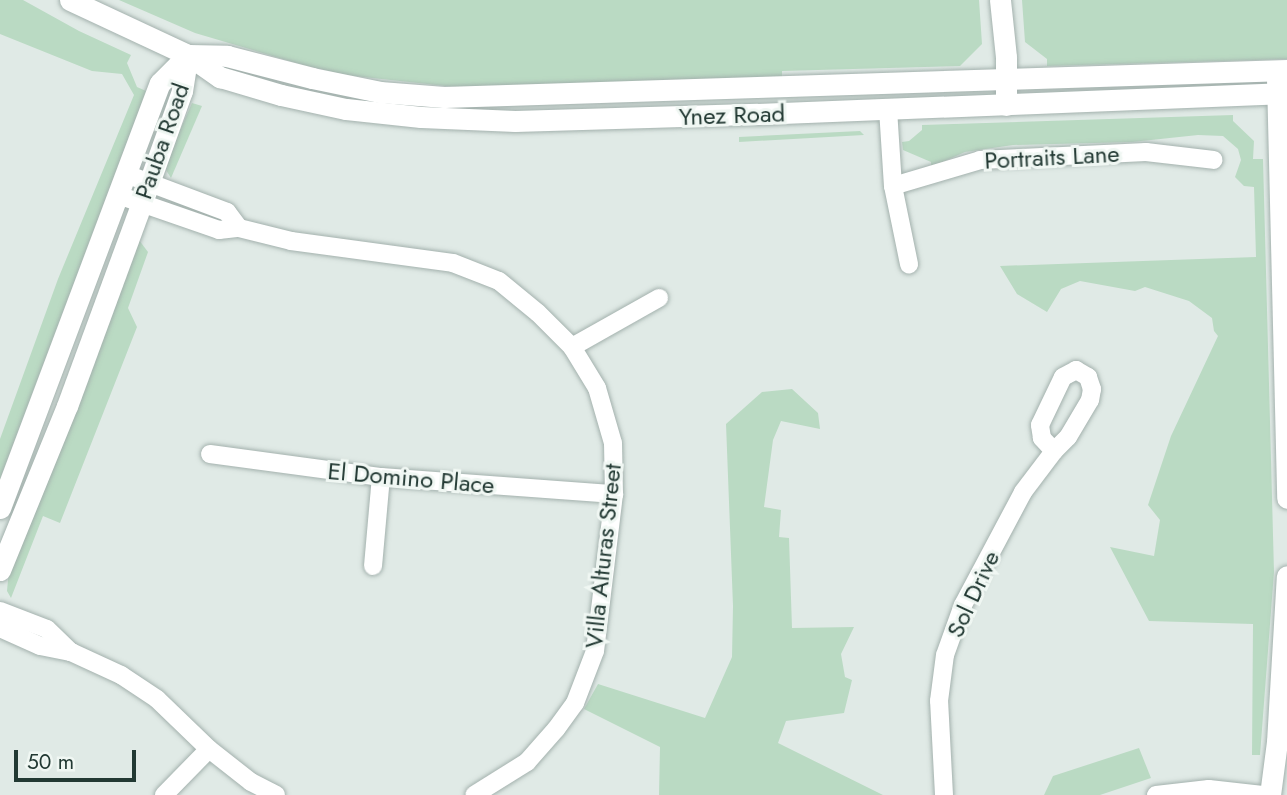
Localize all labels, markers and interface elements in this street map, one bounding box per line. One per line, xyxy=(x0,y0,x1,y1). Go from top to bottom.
street label: Pauba Road xyxy=(129,79,195,203)
street label: Ynez Road xyxy=(678,99,786,131)
street label: Portraits Lane xyxy=(984,139,1120,175)
street label: El Domino Place xyxy=(326,456,496,500)
street label: Villa Alturas Street xyxy=(579,462,627,650)
street label: Sol Drive xyxy=(940,546,1006,642)
scale bar xyxy=(18,736,140,780)
text: 50 m xyxy=(27,747,74,777)

